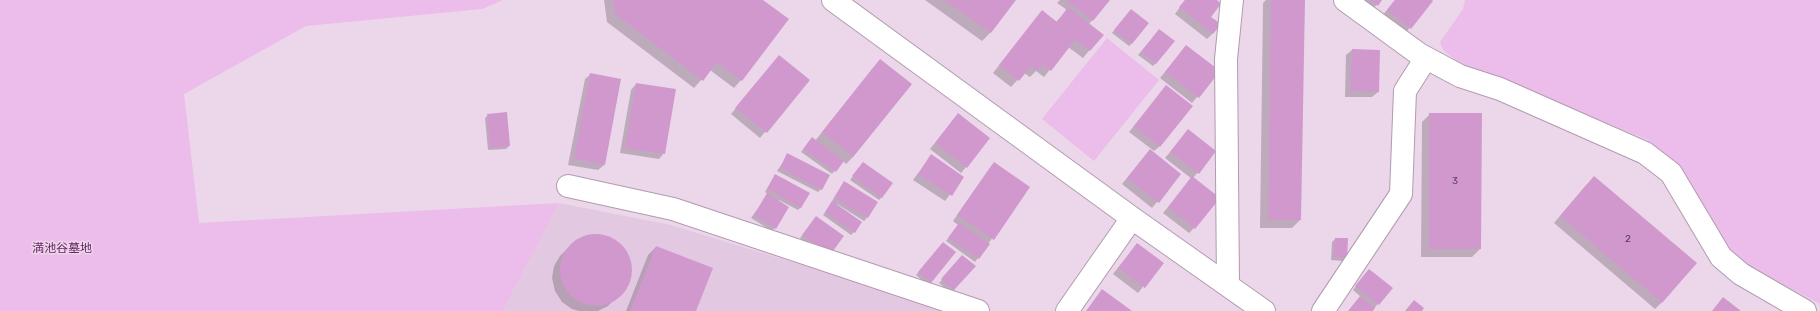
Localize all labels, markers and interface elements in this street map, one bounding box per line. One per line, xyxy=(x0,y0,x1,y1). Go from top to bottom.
house number: 3 xyxy=(1452,175,1458,187)
house number: 2 xyxy=(1625,233,1631,245)
park label: 満池谷墓地 xyxy=(32,242,92,256)

